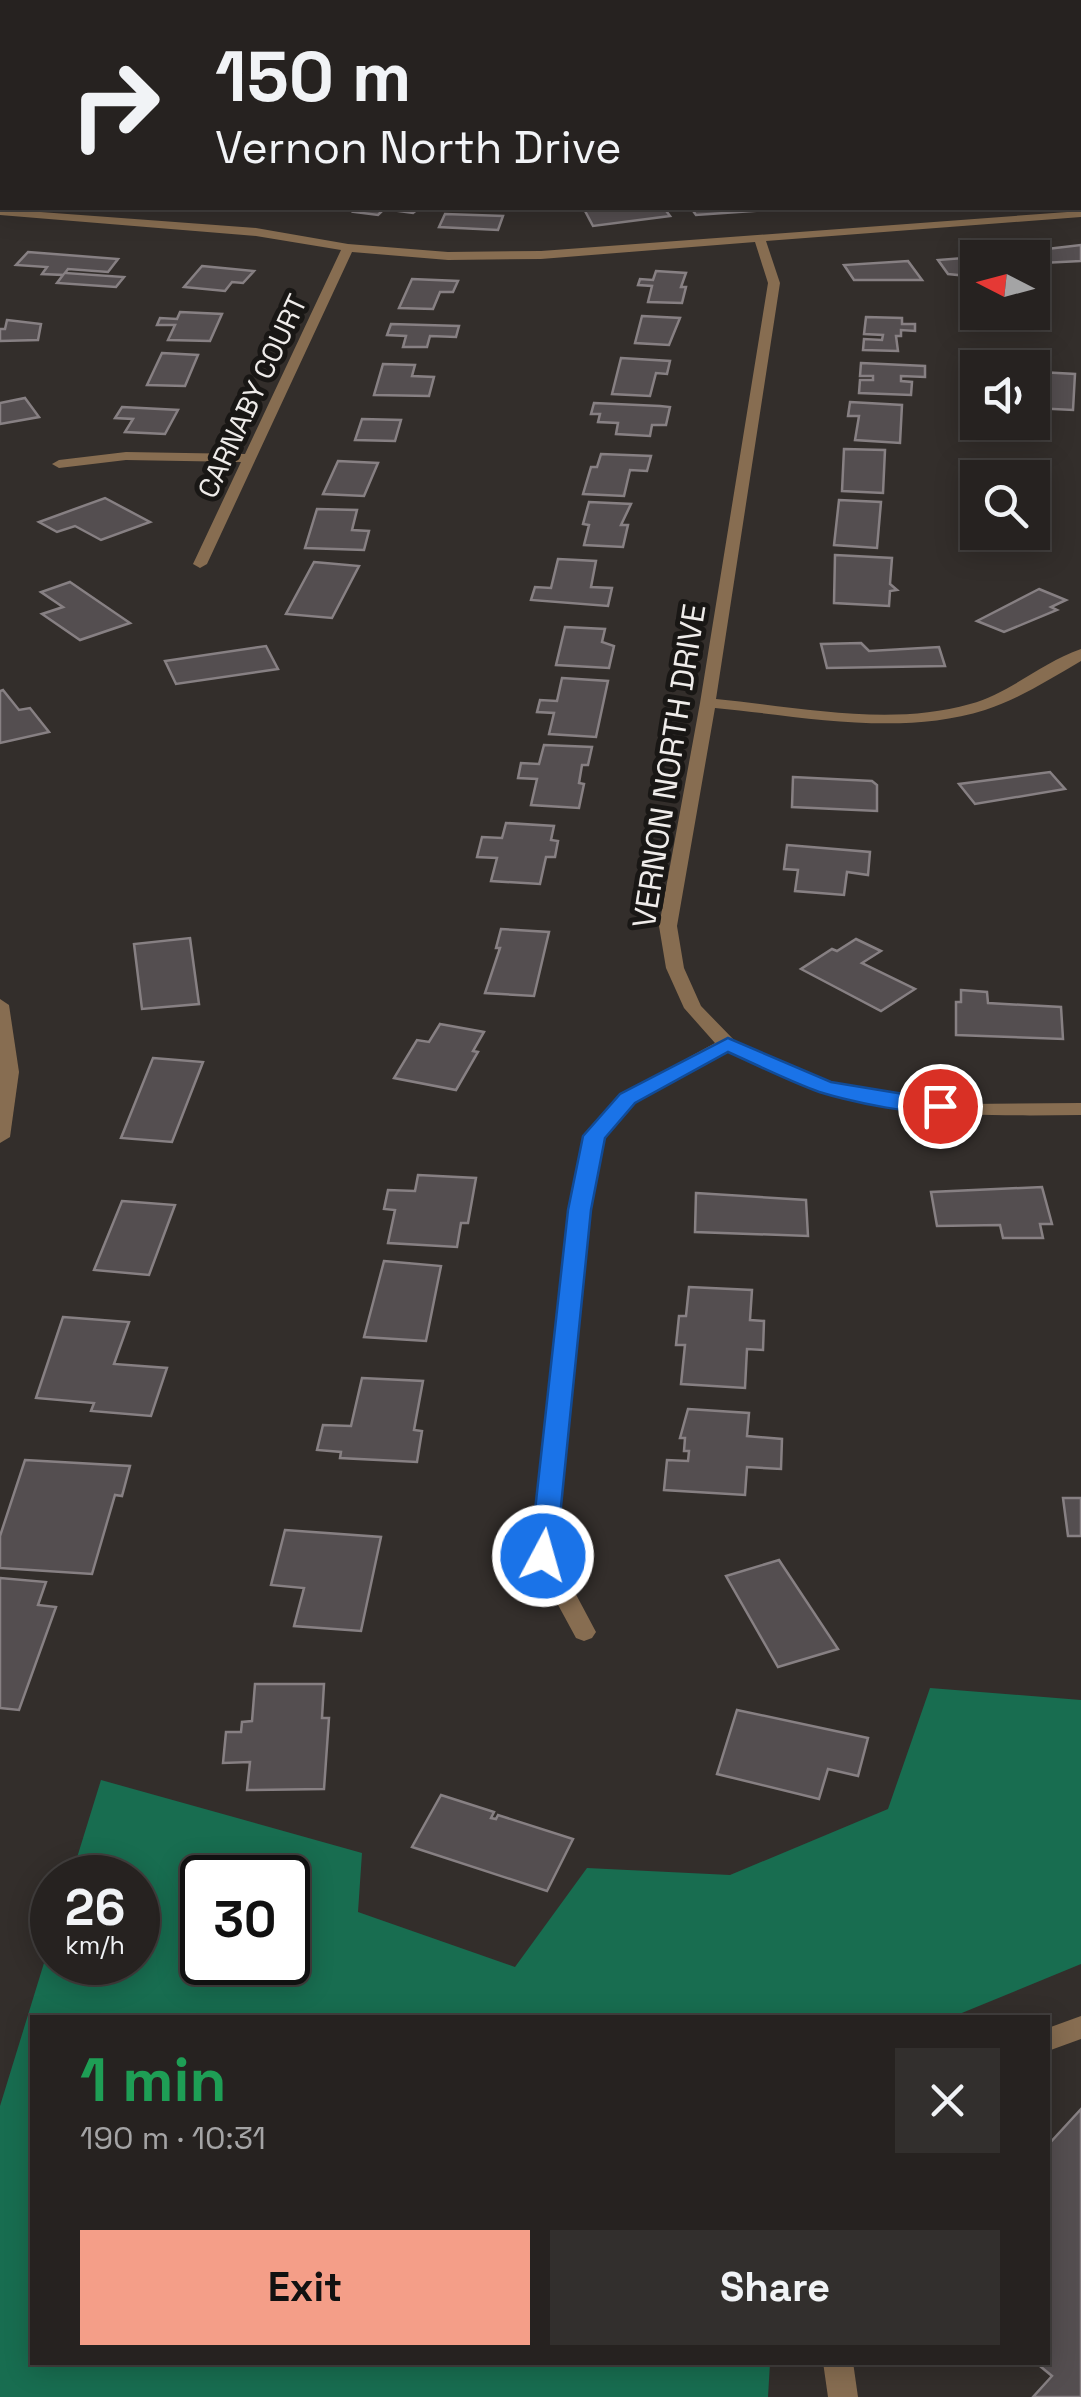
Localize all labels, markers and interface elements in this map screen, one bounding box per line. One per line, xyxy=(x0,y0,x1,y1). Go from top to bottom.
text: 150 m xyxy=(215,32,412,121)
icon: right xyxy=(50,40,180,170)
text: Vernon North Drive xyxy=(215,119,622,176)
north arrow xyxy=(960,240,1050,330)
map controls xyxy=(960,240,1050,550)
street label: CARNABY COURT xyxy=(189,288,315,504)
button: sound xyxy=(960,350,1050,440)
button: search xyxy=(960,460,1050,550)
street label: VERNON NORTH DRIVE xyxy=(624,601,714,931)
pin xyxy=(898,1064,983,1149)
icon: arrive xyxy=(913,1079,968,1134)
position arrow xyxy=(491,1504,595,1608)
speed limit sign: 30 xyxy=(180,1855,310,1985)
text: 26 xyxy=(65,1876,125,1940)
text: km/h xyxy=(65,1929,125,1961)
text: 1 min xyxy=(80,2042,227,2119)
button: close xyxy=(895,2048,1000,2153)
text: 190 m · 10:31 xyxy=(80,2118,266,2158)
button: Exit xyxy=(80,2230,530,2345)
button: Share xyxy=(550,2230,1000,2345)

